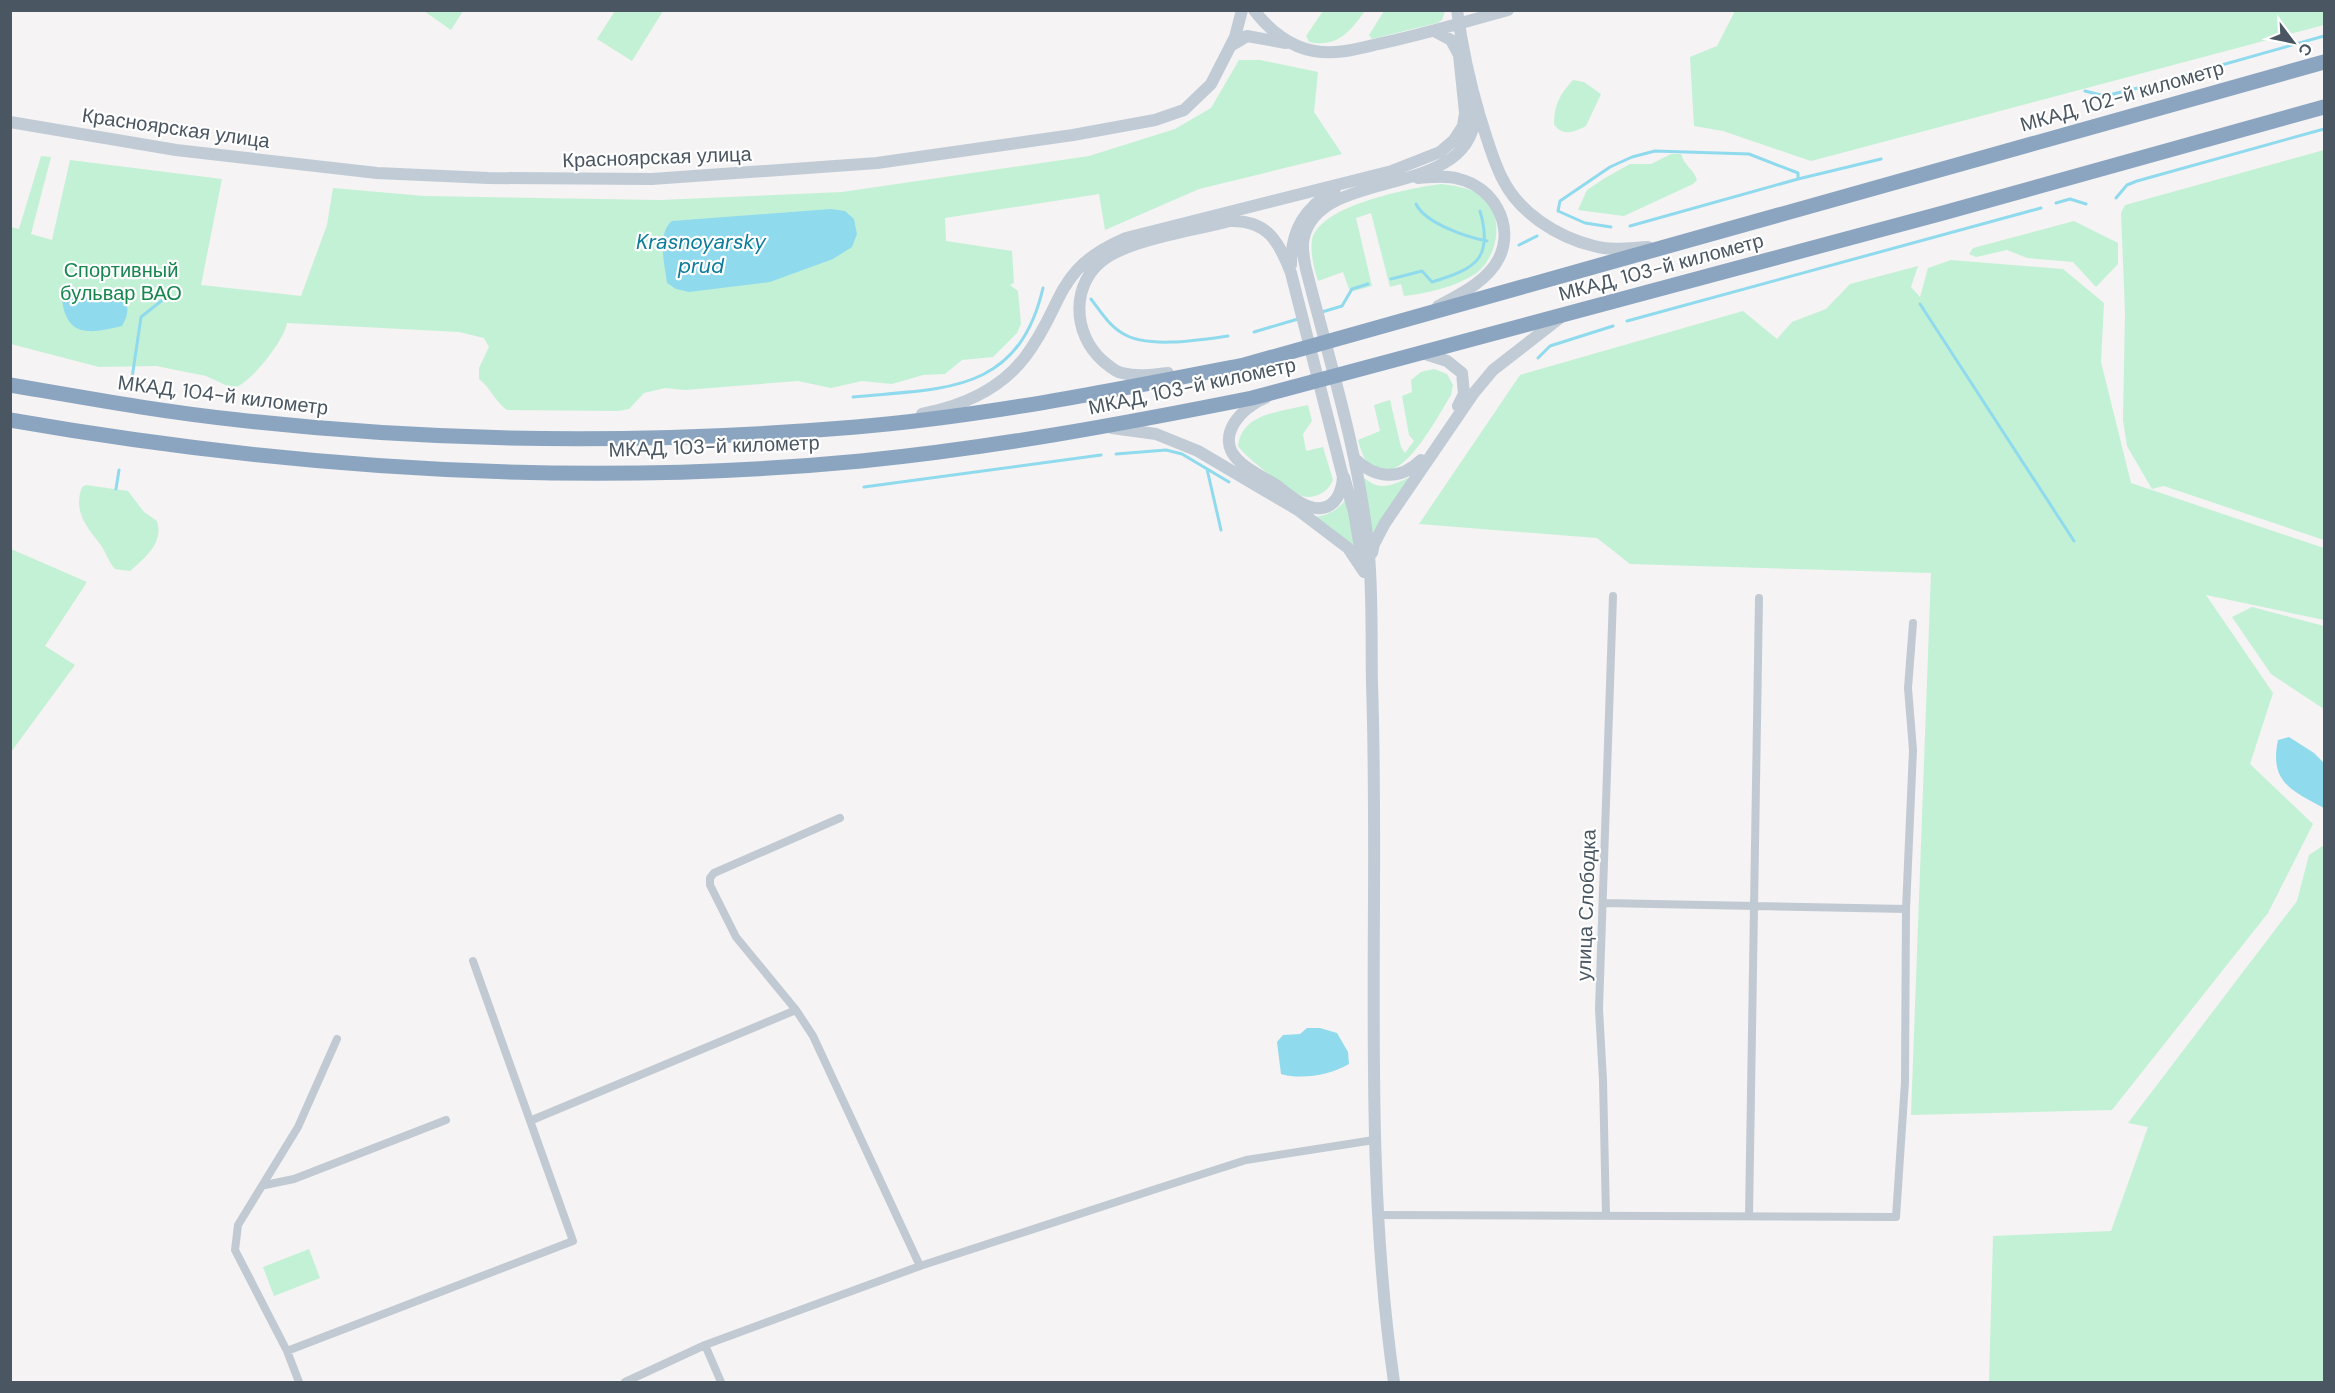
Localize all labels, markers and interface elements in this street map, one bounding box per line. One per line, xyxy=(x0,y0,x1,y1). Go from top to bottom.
north arrow xyxy=(2263,12,2323,72)
text: С xyxy=(2293,39,2317,61)
street label: МКАД, 102-й километр xyxy=(2017,54,2227,138)
street label: Красноярская улица xyxy=(80,102,272,154)
street label: Красноярская улица xyxy=(562,141,753,173)
street label: МКАД, 103-й километр xyxy=(1556,227,1766,307)
water label: Krasnoyarsky prud xyxy=(636,228,767,280)
park label: Спортивный бульвар ВАО xyxy=(60,257,182,306)
street label: МКАД, 103-й километр xyxy=(1086,351,1298,421)
street label: МКАД, 104-й километр xyxy=(116,369,330,421)
street label: МКАД, 103-й километр xyxy=(608,429,820,463)
street label: улица Слободка xyxy=(1570,828,1602,981)

